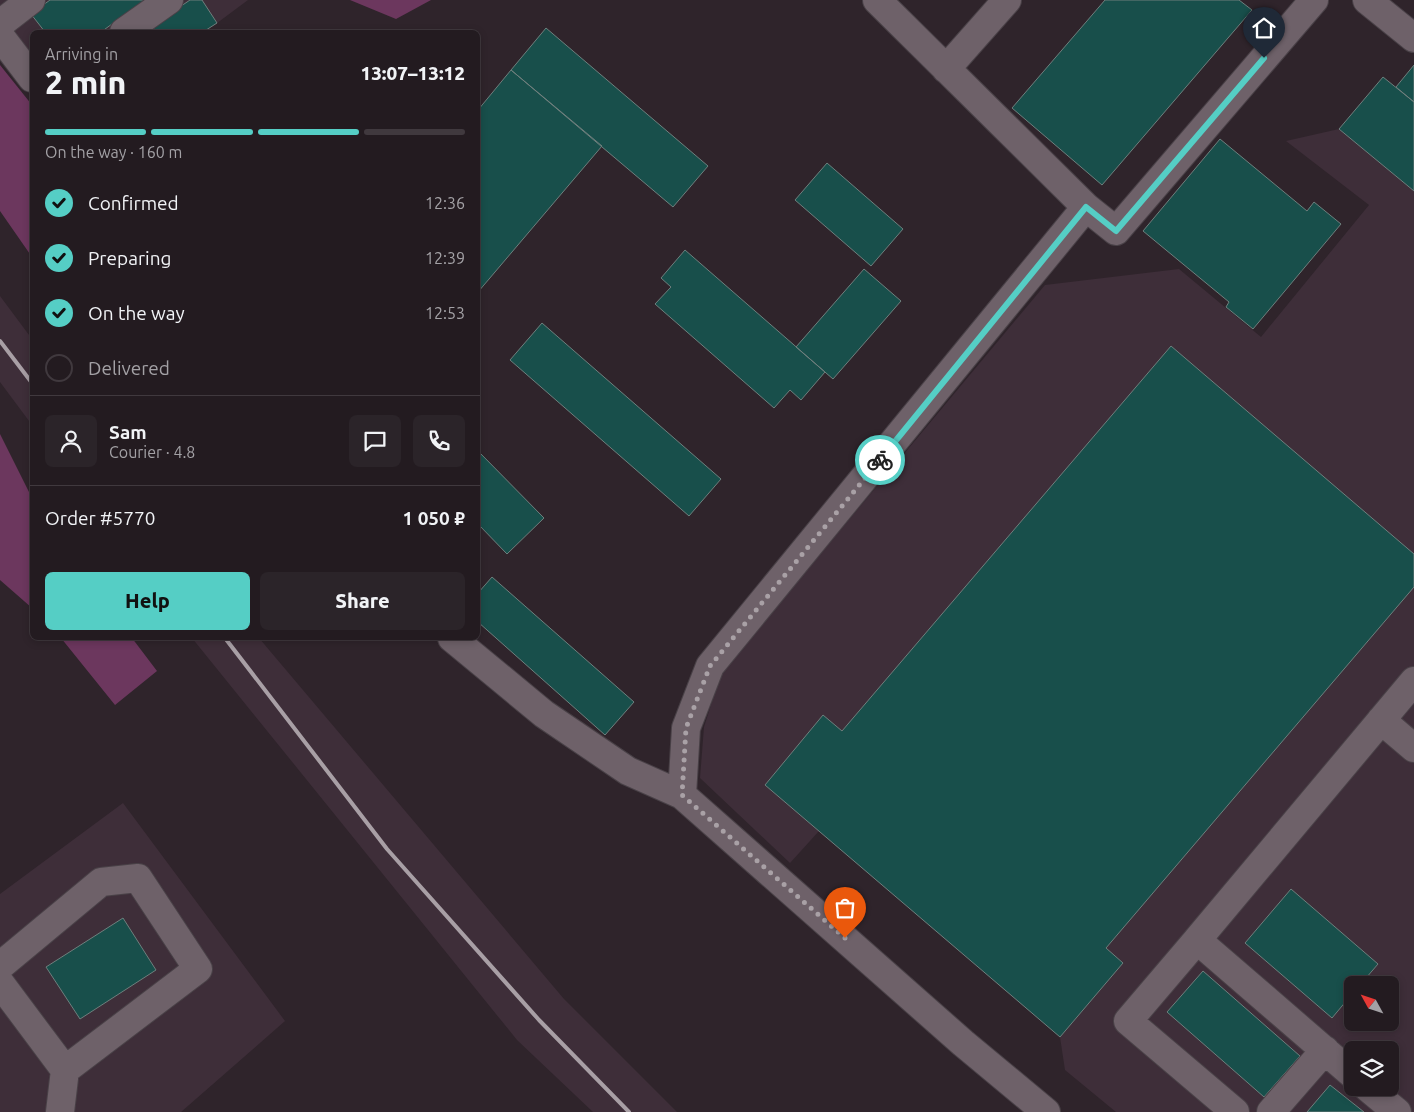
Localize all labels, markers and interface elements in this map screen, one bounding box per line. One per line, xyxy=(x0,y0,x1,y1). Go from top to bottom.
pin xyxy=(1243,7,1285,58)
icon: home xyxy=(1250,14,1278,42)
text: Arriving in xyxy=(45,45,118,63)
text: 13:07–13:12 xyxy=(360,62,465,84)
text: 2 min xyxy=(45,64,126,100)
text: On the way · 160 m xyxy=(45,143,182,161)
icon: check xyxy=(45,189,73,217)
text: Confirmed xyxy=(88,192,179,214)
text: 12:36 xyxy=(425,194,465,212)
icon: check xyxy=(45,244,73,272)
text: Preparing xyxy=(88,247,172,269)
text: 12:39 xyxy=(425,249,465,267)
icon: check xyxy=(45,299,73,327)
text: On the way xyxy=(88,302,185,324)
text: 12:53 xyxy=(425,304,465,322)
text: Delivered xyxy=(88,357,170,379)
button: person xyxy=(45,415,97,467)
button: chat xyxy=(349,415,401,467)
button: phone xyxy=(413,415,465,467)
text: Sam xyxy=(109,421,147,443)
courier xyxy=(855,435,905,485)
text: Courier · 4.8 xyxy=(109,443,195,461)
icon: bike xyxy=(866,446,894,474)
text: Order #5770 xyxy=(45,507,155,529)
text: 1 050 ₽ xyxy=(402,507,465,529)
button: Help xyxy=(45,572,250,630)
button: Share xyxy=(260,572,465,630)
pin xyxy=(824,887,866,938)
icon: bag xyxy=(831,894,859,922)
north arrow xyxy=(1344,976,1399,1031)
map controls xyxy=(1344,976,1399,1096)
button: layers xyxy=(1344,1041,1399,1096)

